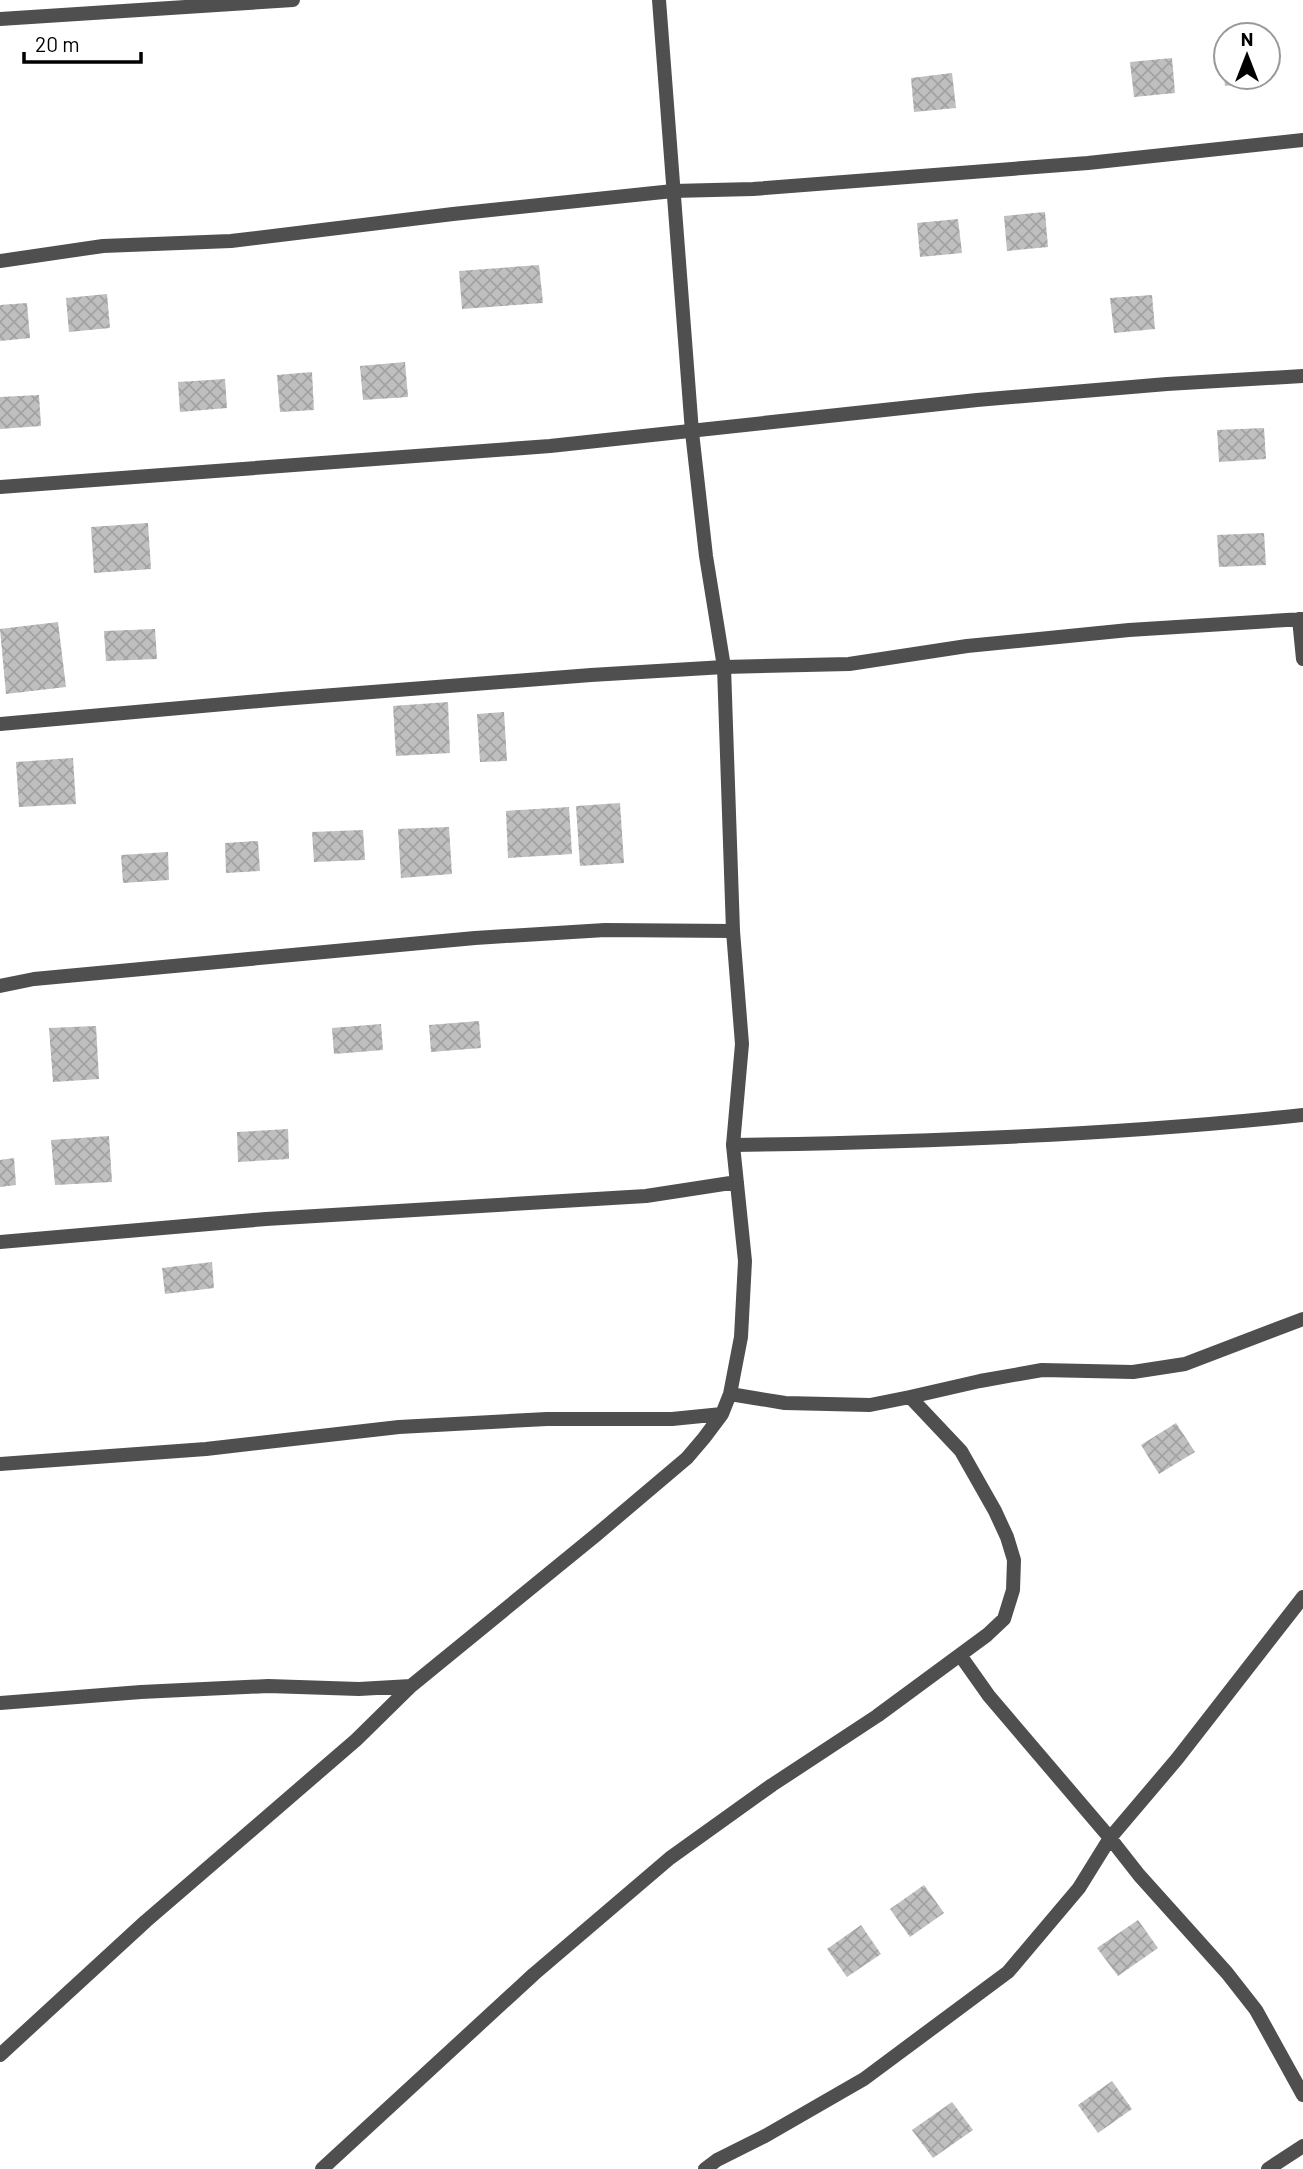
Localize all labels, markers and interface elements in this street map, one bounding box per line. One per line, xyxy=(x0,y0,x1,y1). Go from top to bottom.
scale bar xyxy=(24,21,142,65)
north arrow xyxy=(1212,21,1282,91)
text: N xyxy=(1241,27,1253,50)
text: 20 m xyxy=(35,31,80,56)

